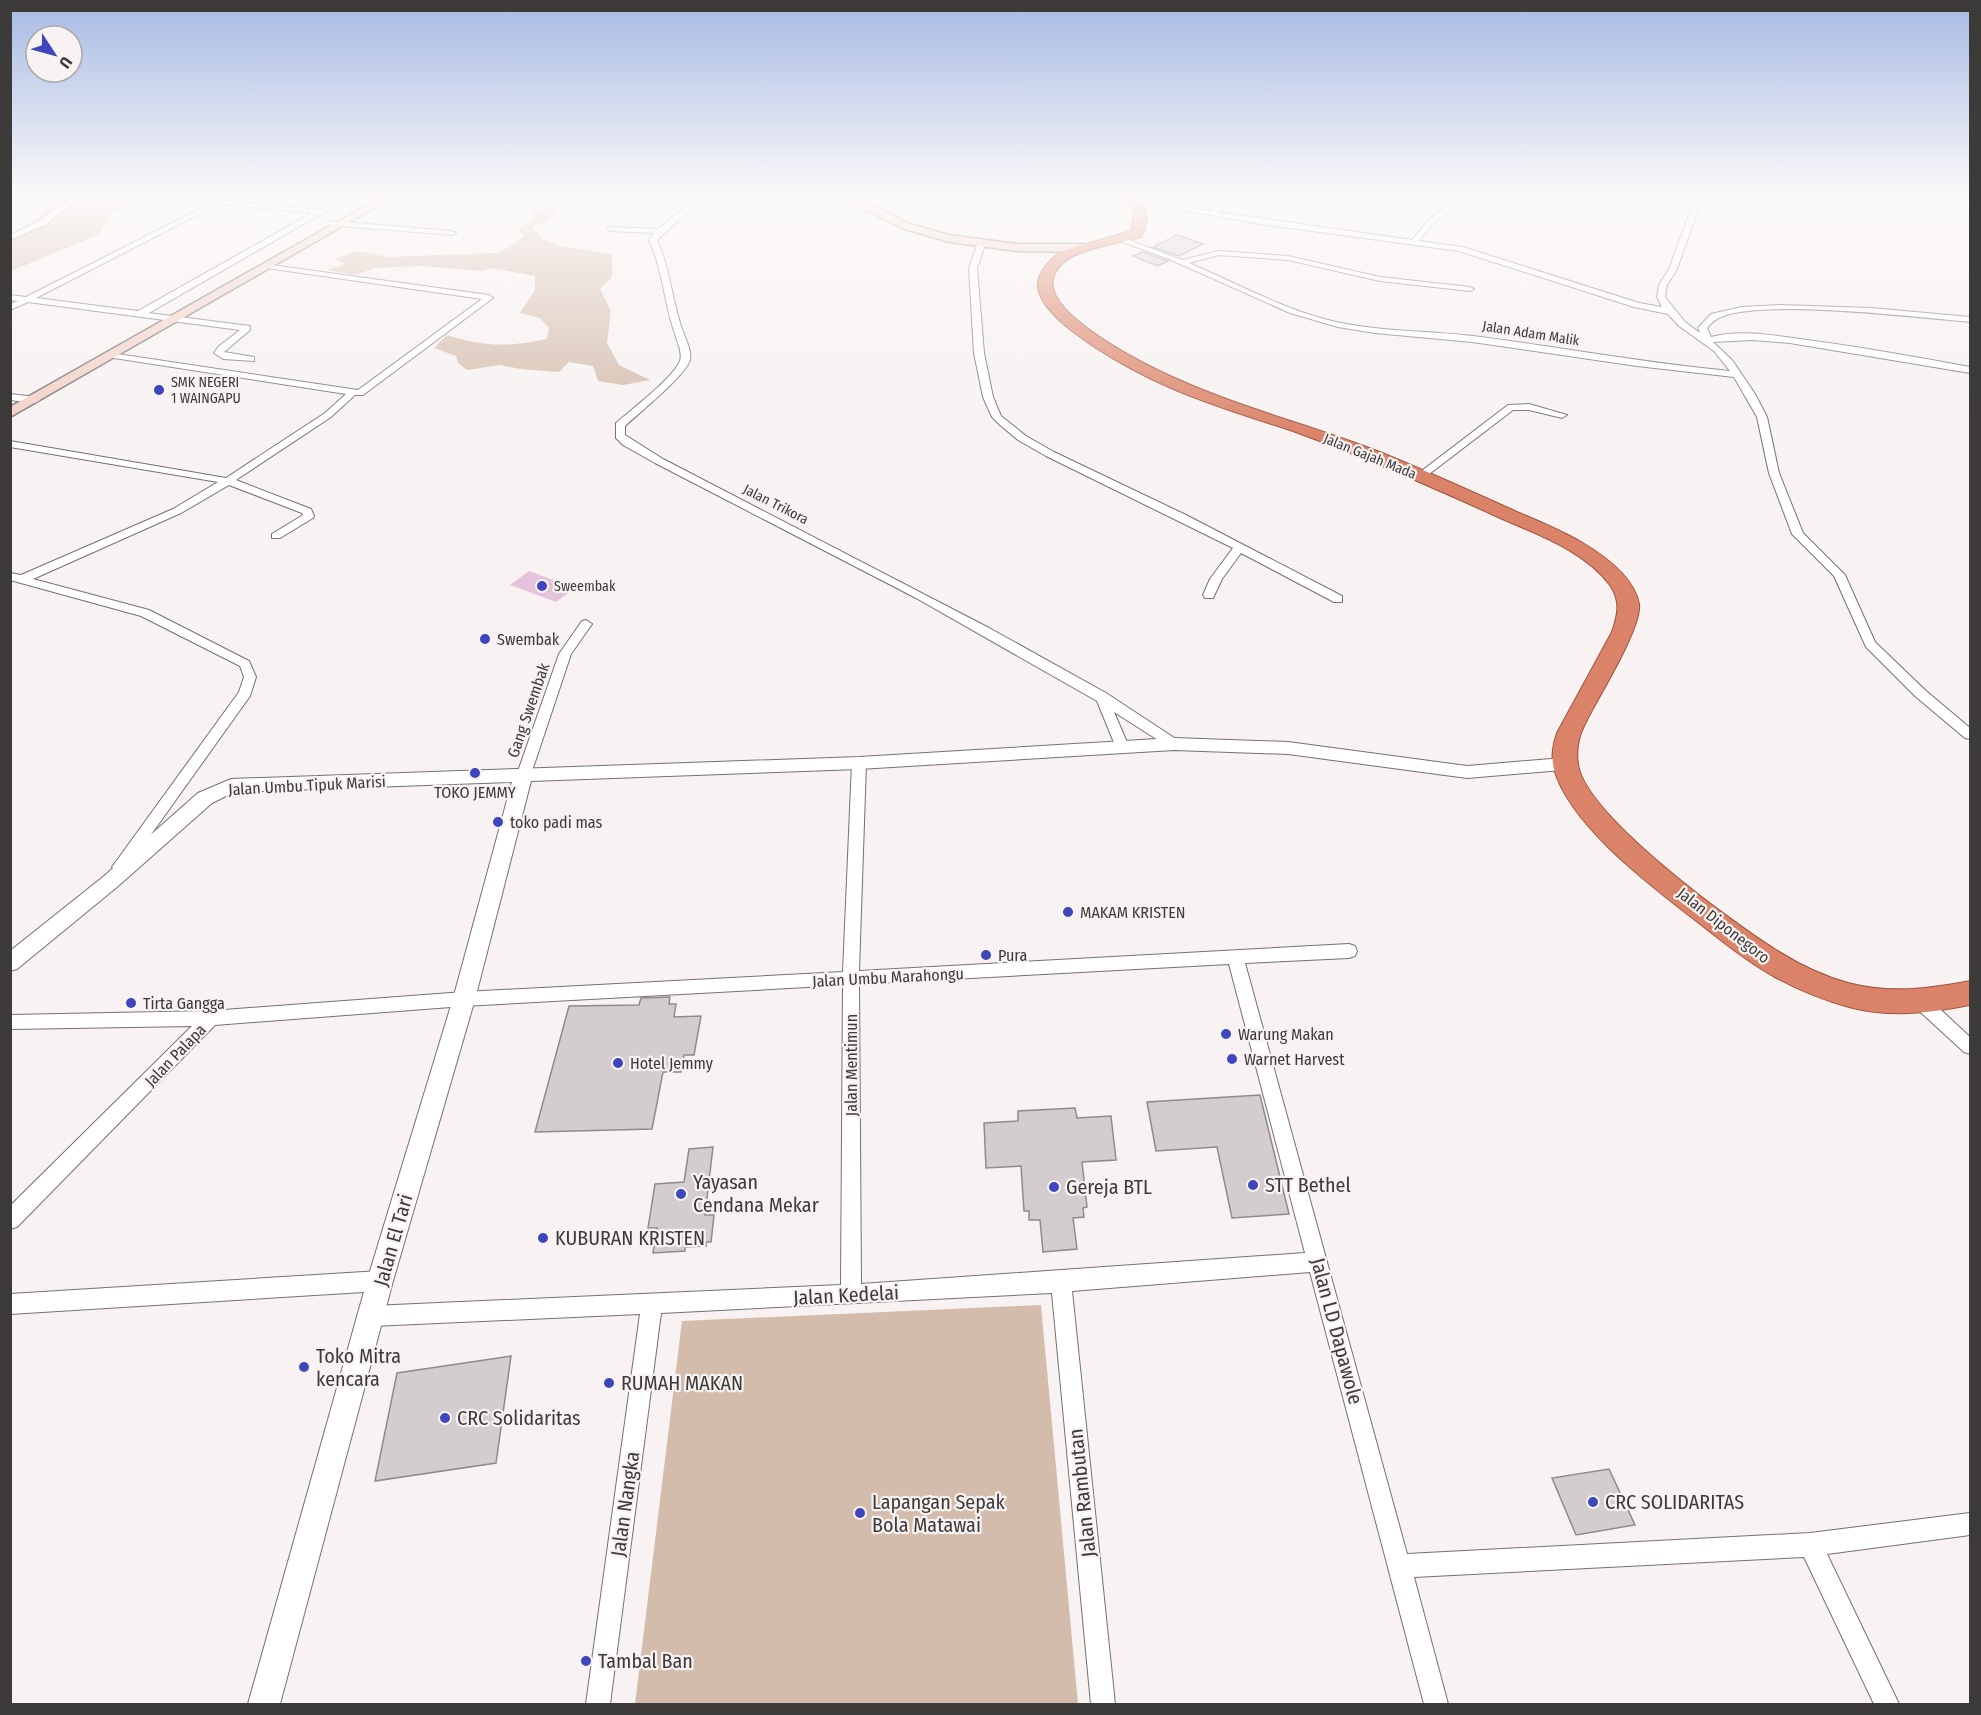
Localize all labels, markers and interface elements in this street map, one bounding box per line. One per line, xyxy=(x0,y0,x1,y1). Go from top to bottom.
north arrow xyxy=(24,24,84,84)
text: U xyxy=(55,53,76,72)
street label: Jalan Adam Malik xyxy=(1481,317,1581,350)
place label: SMK NEGERI 1 WAINGAPU xyxy=(171,374,241,407)
marker: SMK NEGERI 1 WAINGAPU xyxy=(152,383,166,397)
street label: Jalan Gajah Mada xyxy=(1321,430,1419,483)
street label: Jalan Trikora xyxy=(740,481,811,528)
place label: Sweembak xyxy=(554,578,616,595)
marker: Sweembak xyxy=(535,579,549,593)
place label: Swembak xyxy=(497,630,560,649)
marker: Swembak xyxy=(478,632,492,646)
street label: Gang Swembak xyxy=(503,660,554,760)
marker: TOKO JEMMY xyxy=(468,766,482,780)
street label: Jalan Umbu Tipuk Marisi xyxy=(228,772,386,799)
place label: TOKO JEMMY xyxy=(434,783,516,802)
place label: toko padi mas xyxy=(510,813,603,832)
marker: toko padi mas xyxy=(491,815,505,829)
street label: Jalan Diponegoro xyxy=(1674,883,1774,967)
place label: MAKAM KRISTEN xyxy=(1080,903,1185,922)
marker: MAKAM KRISTEN xyxy=(1061,905,1075,919)
place label: Pura xyxy=(998,946,1027,965)
marker: Pura xyxy=(979,948,993,962)
street label: Jalan Umbu Marahongu xyxy=(812,964,964,991)
place label: Tirta Gangga xyxy=(143,994,225,1013)
marker: Tirta Gangga xyxy=(124,996,138,1010)
street label: Jalan Mentimun xyxy=(842,1014,861,1116)
street label: Jalan Palapa xyxy=(141,1020,210,1091)
place label: Warung Makan xyxy=(1238,1025,1334,1044)
marker: Warung Makan xyxy=(1219,1027,1233,1041)
place label: Warnet Harvest xyxy=(1244,1050,1345,1069)
marker: Warnet Harvest xyxy=(1225,1052,1239,1066)
place label: Hotel Jemmy xyxy=(630,1054,714,1073)
marker: Hotel Jemmy xyxy=(611,1056,625,1070)
place label: Yayasan Cendana Mekar xyxy=(693,1170,819,1217)
place label: STT Bethel xyxy=(1265,1173,1351,1197)
place label: Gereja BTL xyxy=(1066,1175,1152,1199)
marker: STT Bethel xyxy=(1246,1178,1260,1192)
marker: Gereja BTL xyxy=(1047,1180,1061,1194)
marker: Yayasan Cendana Mekar xyxy=(674,1187,688,1201)
street label: Jalan El Tari xyxy=(368,1191,418,1289)
place label: KUBURAN KRISTEN xyxy=(555,1226,705,1250)
marker: KUBURAN KRISTEN xyxy=(536,1231,550,1245)
street label: Jalan LD Dapawole xyxy=(1306,1255,1368,1407)
street label: Jalan Kedelai xyxy=(792,1280,900,1310)
place label: Toko Mitra kencara xyxy=(316,1344,401,1391)
marker: Toko Mitra kencara xyxy=(297,1360,311,1374)
place label: RUMAH MAKAN xyxy=(621,1371,743,1395)
marker: RUMAH MAKAN xyxy=(602,1376,616,1390)
place label: CRC Solidaritas xyxy=(457,1406,581,1430)
marker: CRC Solidaritas xyxy=(438,1411,452,1425)
street label: Jalan Rambutan xyxy=(1063,1428,1101,1558)
street label: Jalan Nangka xyxy=(606,1450,644,1558)
place label: Lapangan Sepak Bola Matawai xyxy=(872,1490,1005,1537)
place label: CRC SOLIDARITAS xyxy=(1605,1490,1744,1514)
marker: CRC SOLIDARITAS xyxy=(1586,1495,1600,1509)
marker: Lapangan Sepak Bola Matawai xyxy=(853,1506,867,1520)
place label: Tambal Ban xyxy=(598,1649,693,1673)
marker: Tambal Ban xyxy=(579,1654,593,1668)

